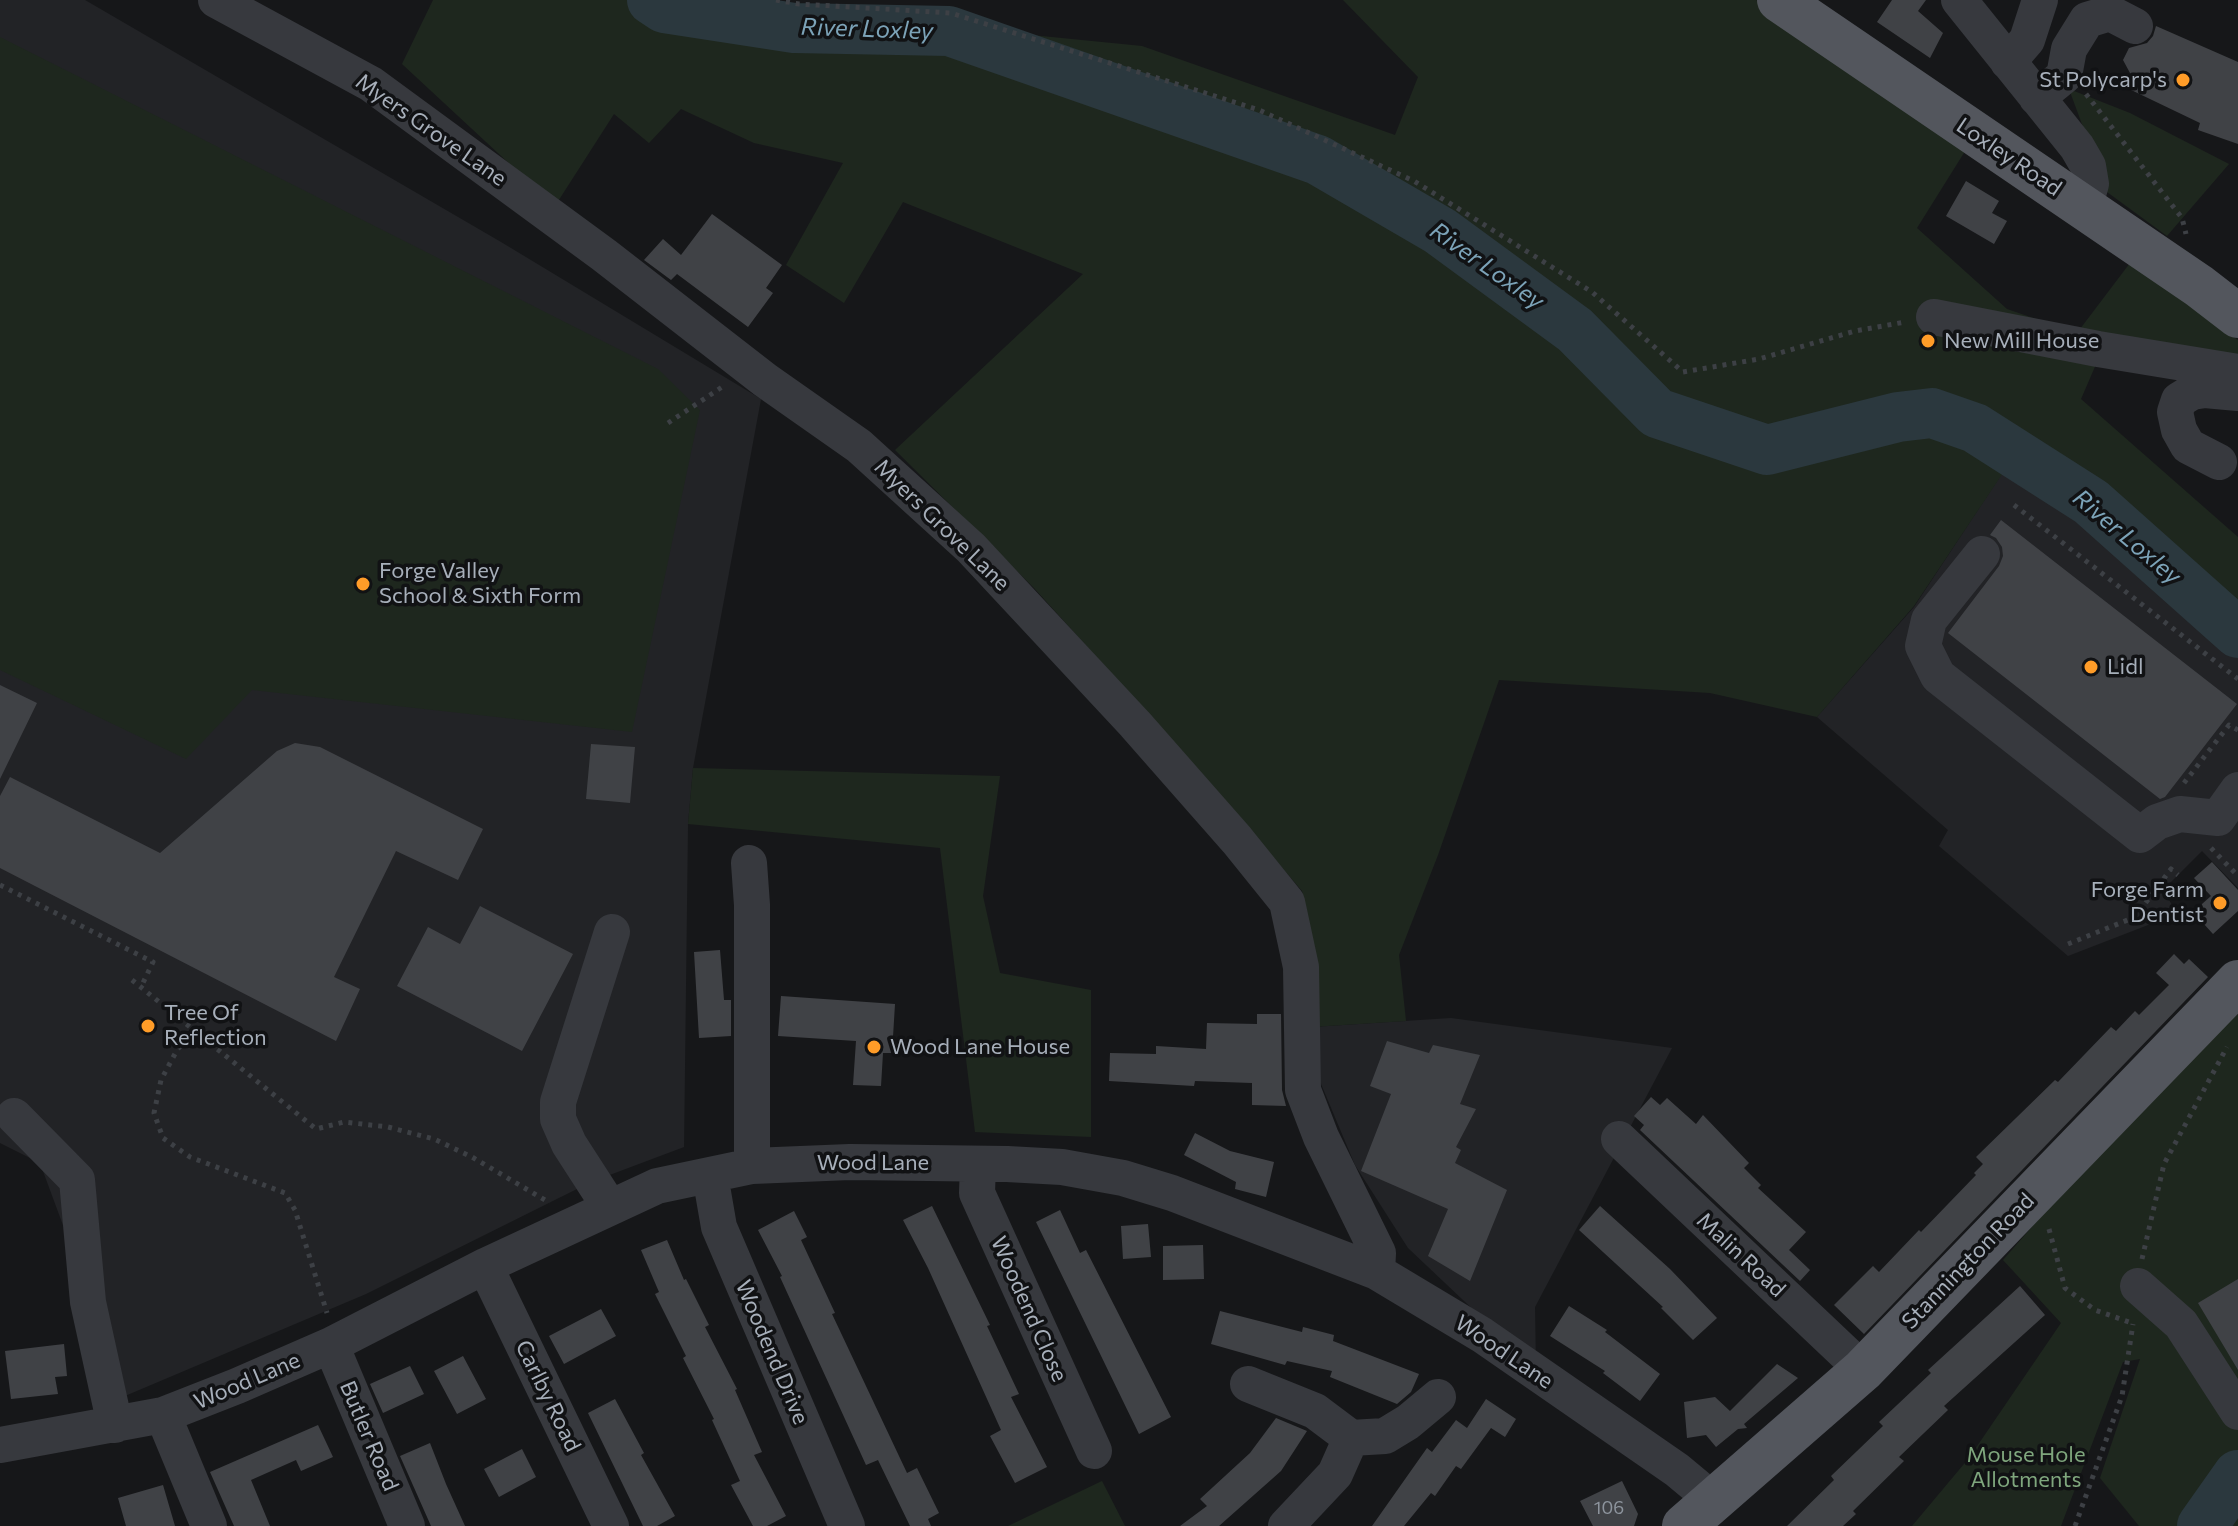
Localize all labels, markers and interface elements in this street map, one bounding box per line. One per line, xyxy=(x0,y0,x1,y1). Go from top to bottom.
water label: River Loxley xyxy=(800,12,934,46)
place label: St Polycarp's xyxy=(2039,67,2167,93)
street label: Myers Grove Lane xyxy=(351,68,511,192)
marker: St Polycarp's xyxy=(2174,71,2192,89)
street label: Loxley Road xyxy=(1952,112,2066,202)
water label: River Loxley xyxy=(1425,216,1549,316)
place label: New Mill House xyxy=(1944,328,2099,354)
marker: New Mill House xyxy=(1919,332,1937,350)
street label: Myers Grove Lane xyxy=(869,454,1015,596)
water label: River Loxley xyxy=(2067,483,2187,591)
place label: Forge Valley School & Sixth Form xyxy=(379,558,581,610)
marker: Forge Valley School & Sixth Form xyxy=(354,575,372,593)
place label: Lidl xyxy=(2107,654,2144,680)
marker: Lidl xyxy=(2082,658,2100,676)
place label: Forge Farm Dentist xyxy=(2091,877,2204,928)
marker: Forge Farm Dentist xyxy=(2211,894,2229,912)
place label: Tree Of Reflection xyxy=(164,1000,267,1052)
marker: Tree Of Reflection xyxy=(139,1017,157,1035)
place label: Wood Lane House xyxy=(890,1034,1070,1060)
marker: Wood Lane House xyxy=(865,1038,883,1056)
street label: Wood Lane xyxy=(817,1150,929,1176)
street label: Stannington Road xyxy=(1896,1188,2040,1334)
street label: Malin Road xyxy=(1691,1207,1791,1303)
street label: Woodend Close xyxy=(985,1232,1073,1386)
street label: Woodend Drive xyxy=(730,1276,814,1428)
street label: Wood Lane xyxy=(1450,1310,1558,1394)
street label: Carlby Road xyxy=(510,1336,586,1456)
street label: Wood Lane xyxy=(190,1347,304,1415)
street label: Butler Road xyxy=(334,1377,404,1495)
park label: Mouse Hole Allotments xyxy=(1966,1442,2086,1494)
house number: 106 xyxy=(1594,1497,1624,1519)

